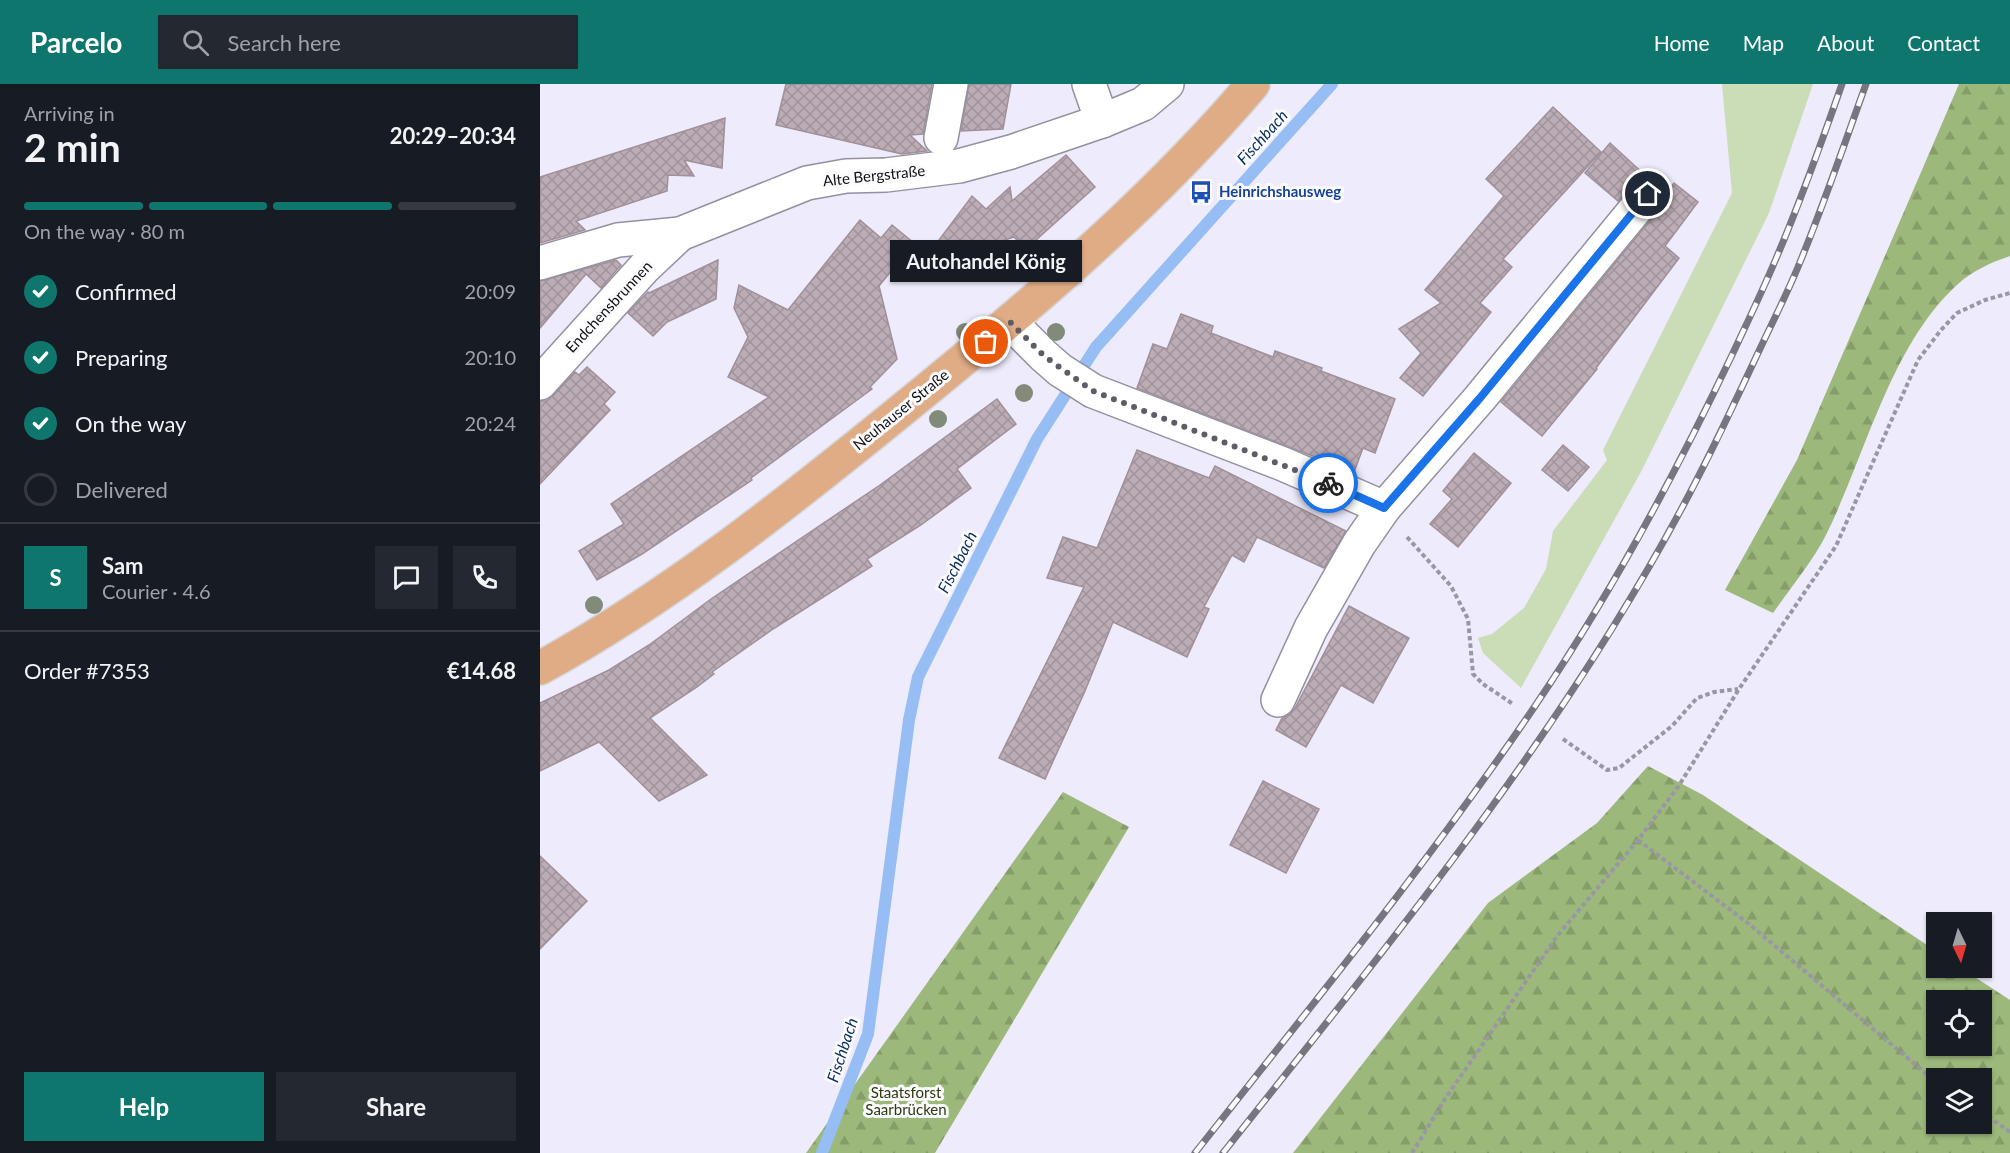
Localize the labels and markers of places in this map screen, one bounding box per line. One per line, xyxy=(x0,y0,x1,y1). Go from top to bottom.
pin xyxy=(1622,168,1673,219)
bus stop icon: Heinrichshausweg xyxy=(1188,179,1214,205)
place label: Heinrichshausweg xyxy=(1219,182,1341,200)
callout: Autohandel König xyxy=(890,240,1082,282)
pin xyxy=(960,316,1011,367)

